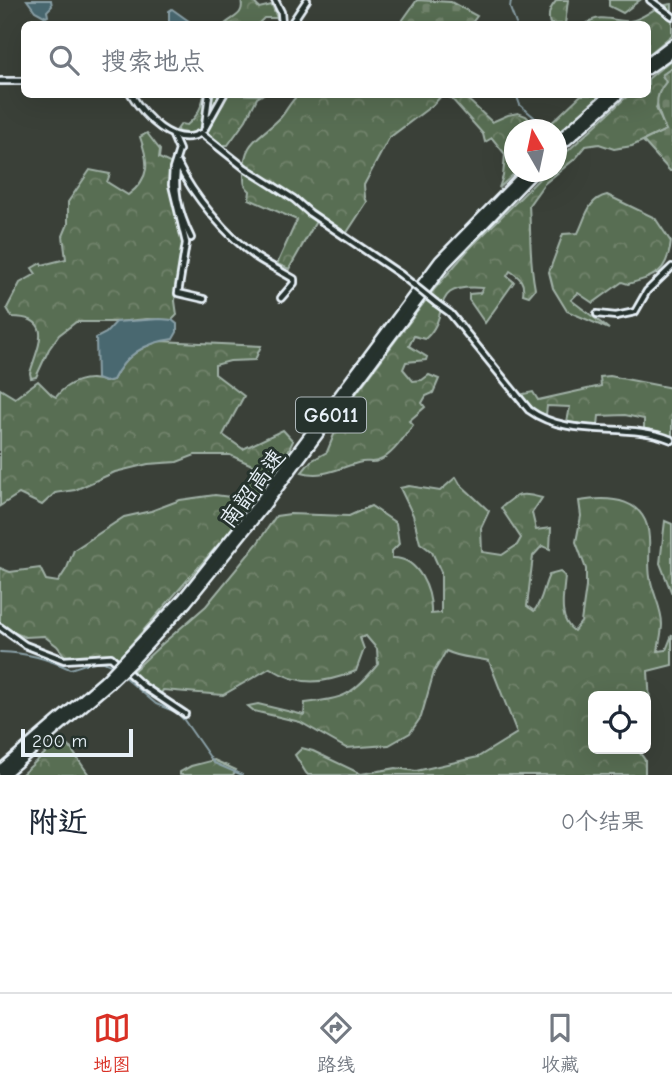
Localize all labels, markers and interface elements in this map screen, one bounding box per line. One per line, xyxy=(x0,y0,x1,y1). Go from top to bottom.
search box xyxy=(21,21,651,98)
icon: search xyxy=(45,41,83,79)
text: 搜索地点 xyxy=(101,47,205,77)
north arrow xyxy=(504,119,567,182)
road number: G6011 xyxy=(296,398,366,432)
street label: 南韶高速 xyxy=(214,443,291,533)
map controls xyxy=(588,691,651,754)
button: locate xyxy=(588,691,651,754)
scale bar xyxy=(21,726,133,758)
text: 200 m xyxy=(32,730,87,752)
text: 附近 xyxy=(28,805,88,840)
text: 0个结果 xyxy=(561,808,644,835)
tab: 地图 xyxy=(93,1009,131,1076)
tab: 路线 xyxy=(317,1009,355,1076)
tab: 收藏 xyxy=(541,1009,579,1076)

